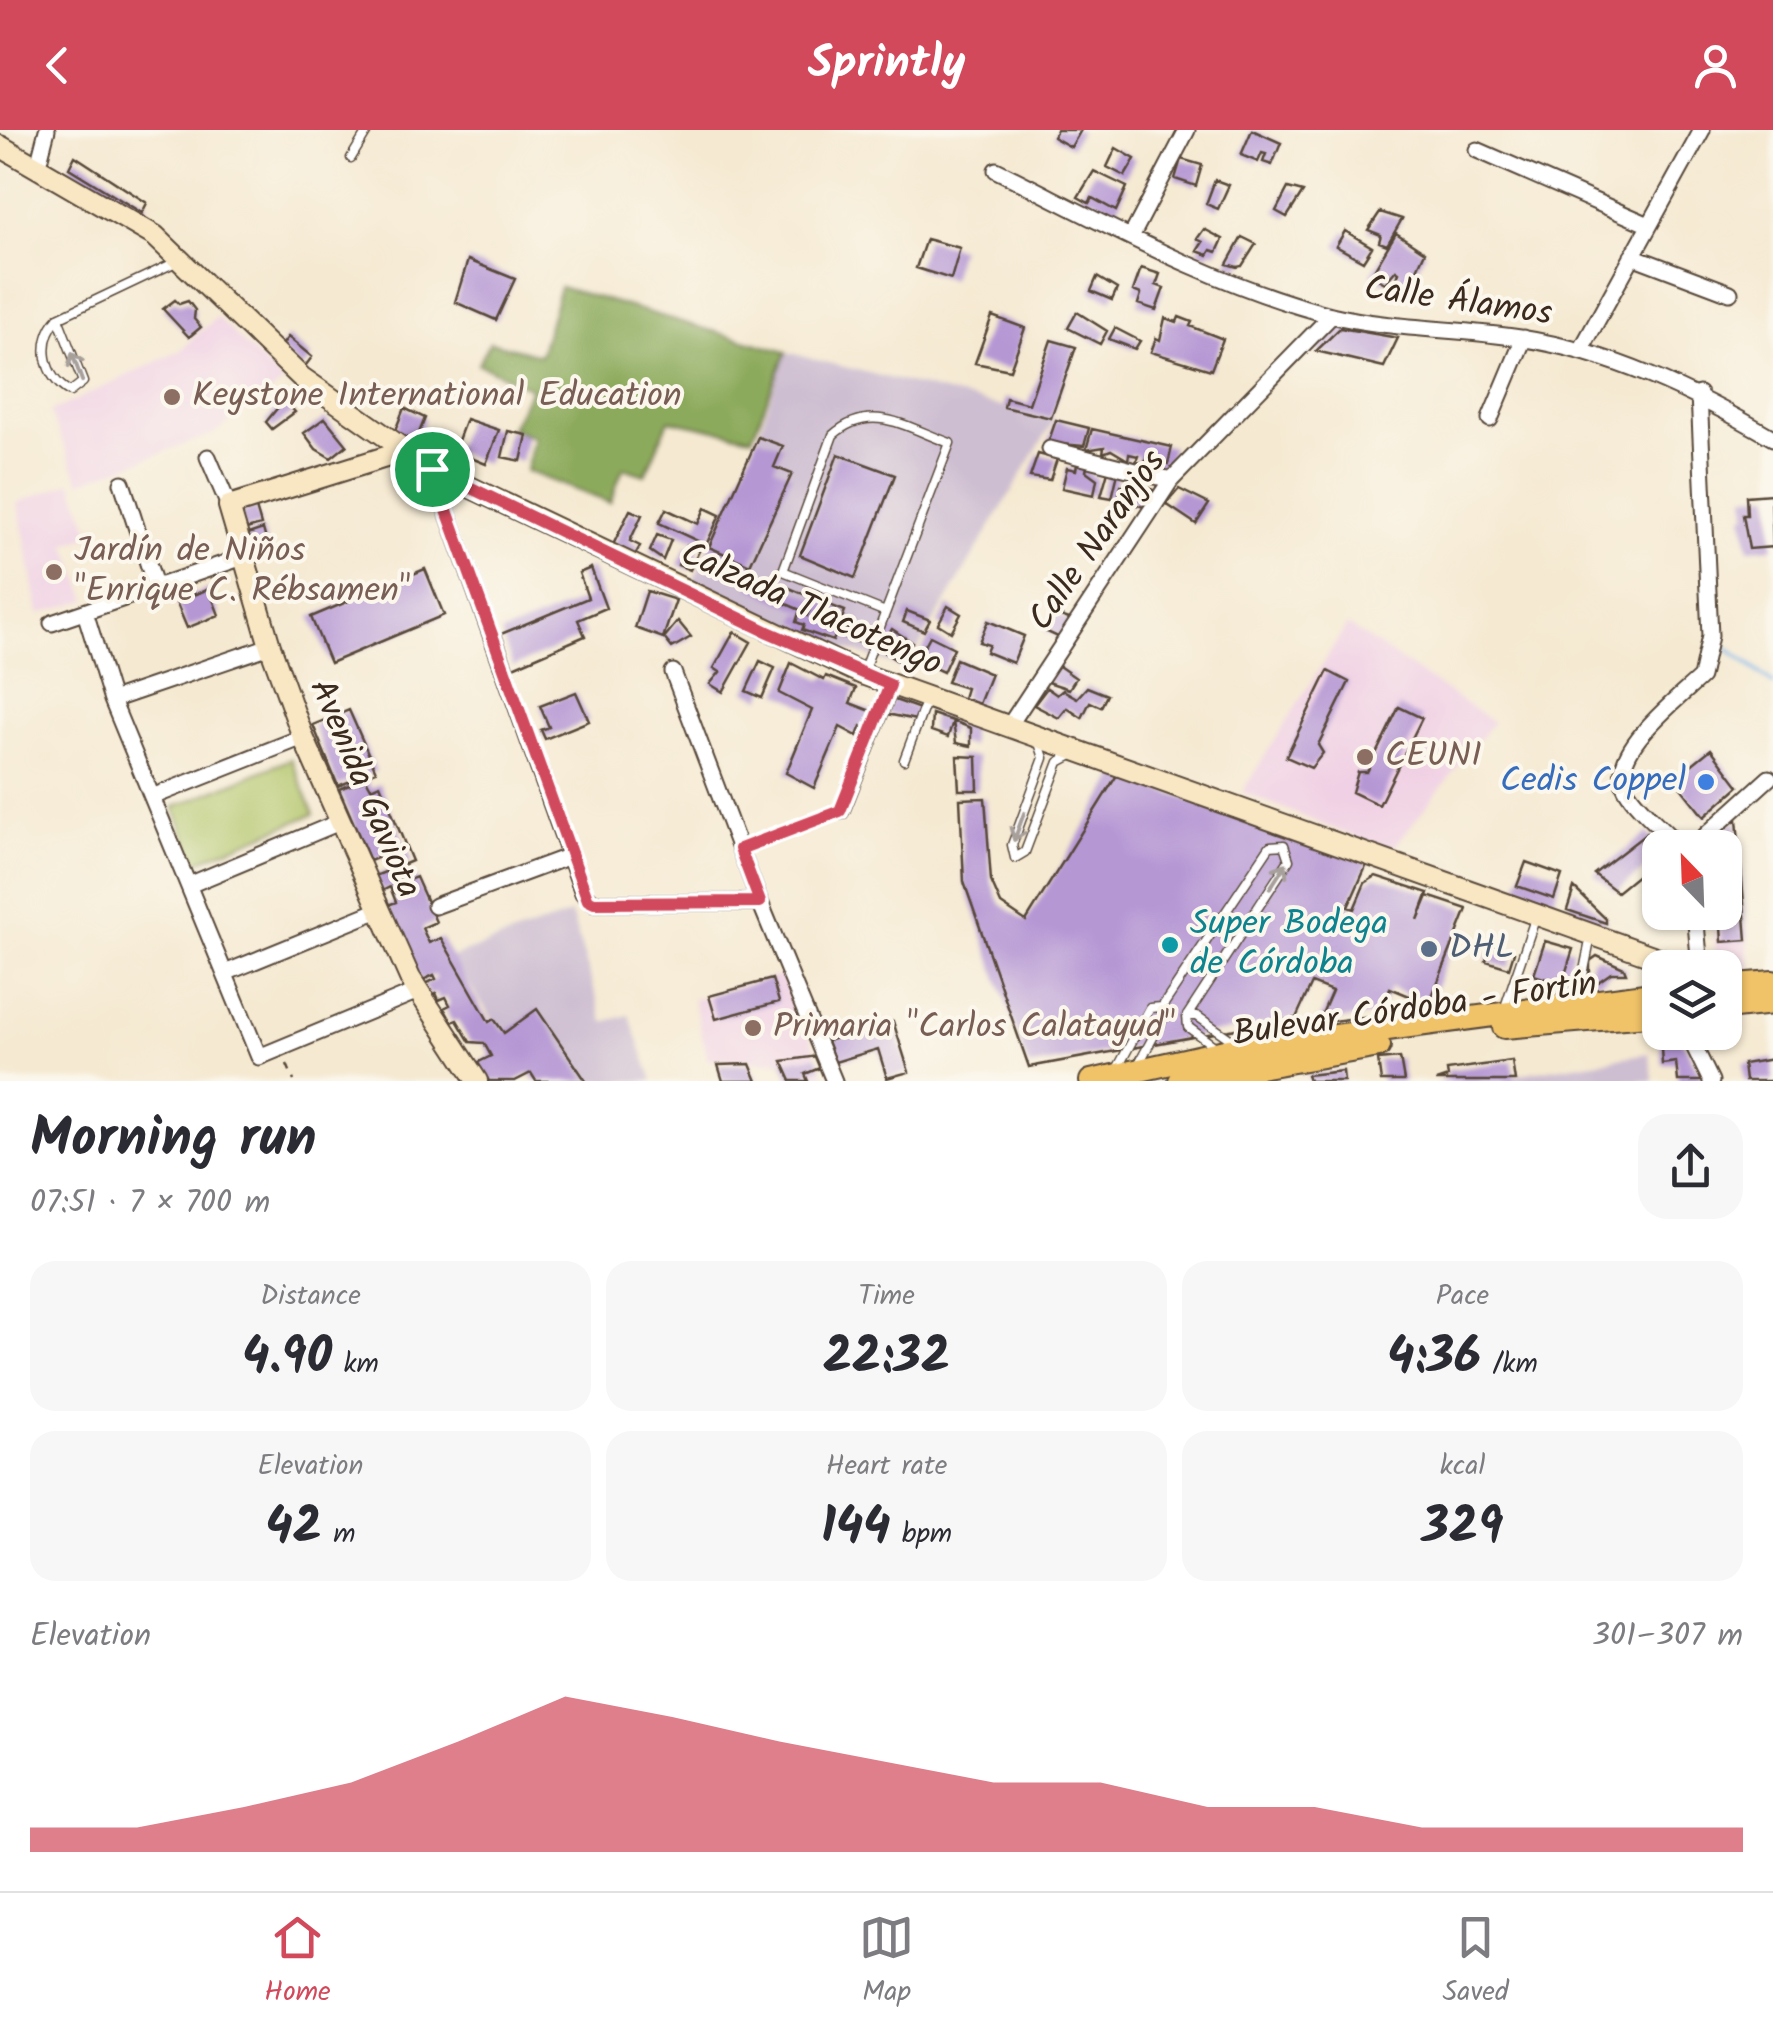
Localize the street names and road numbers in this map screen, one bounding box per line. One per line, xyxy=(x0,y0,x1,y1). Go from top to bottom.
street label: Calle Álamos xyxy=(1360,261,1556,343)
street label: Calle Naranjos xyxy=(1015,439,1181,643)
street label: Calzada Tlacotengo xyxy=(671,527,951,693)
street label: Avenida Gaviota xyxy=(293,671,435,907)
street label: Bulevar Córdoba - Fortín xyxy=(1229,957,1601,1063)

